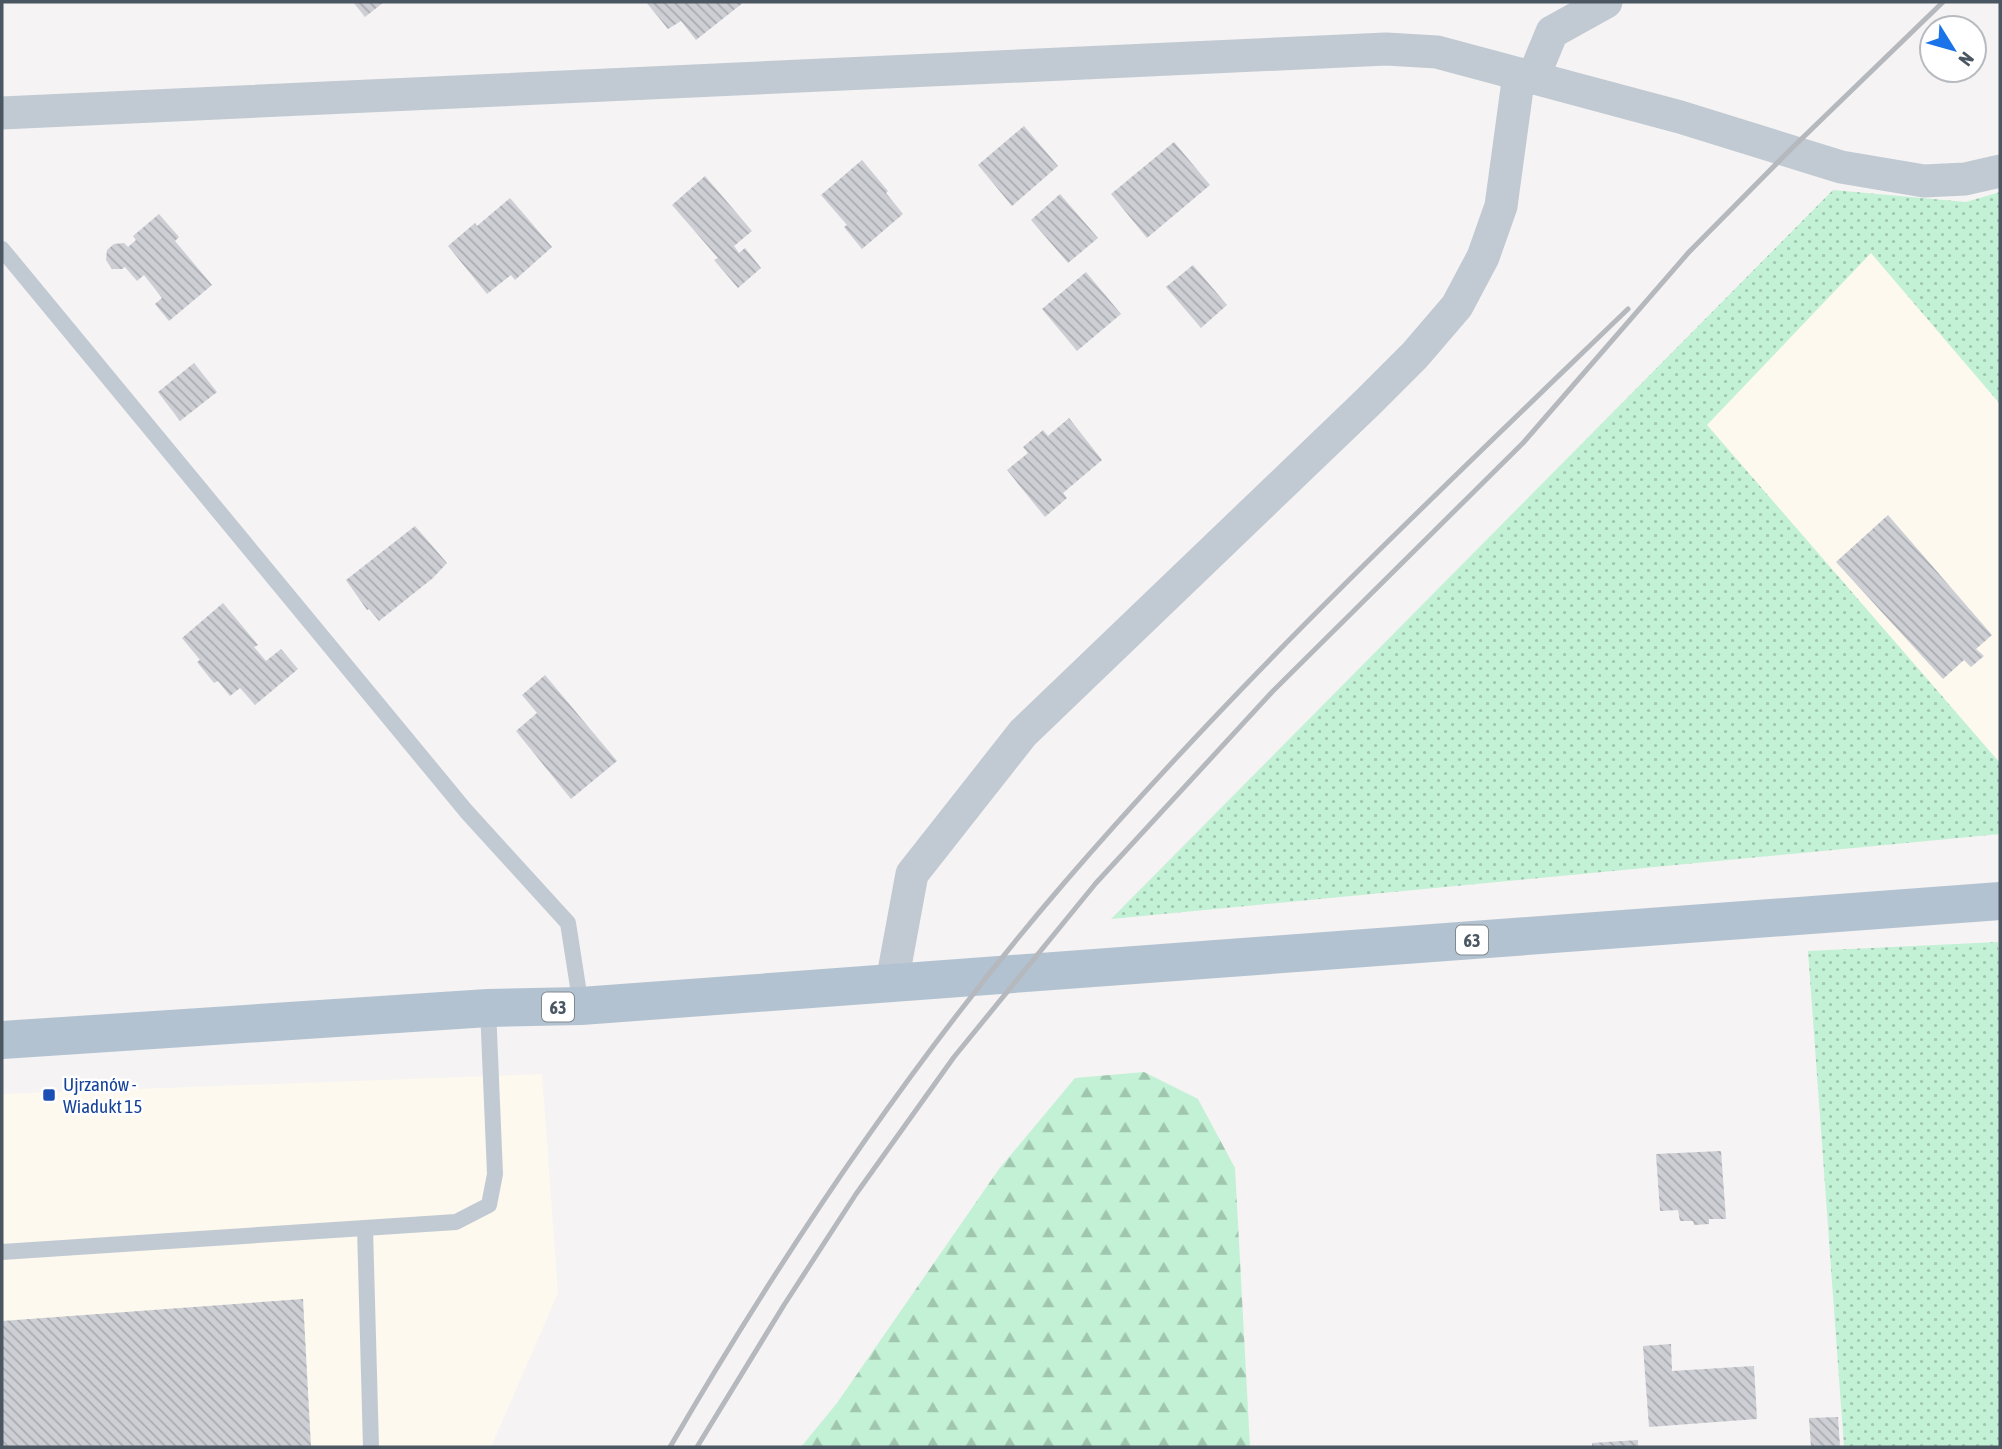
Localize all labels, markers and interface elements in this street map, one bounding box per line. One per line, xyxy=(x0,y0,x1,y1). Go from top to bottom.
north arrow xyxy=(1918,14,1988,84)
text: N xyxy=(1954,48,1979,70)
road number: 63 xyxy=(1456,925,1488,954)
road number: 63 xyxy=(542,992,574,1022)
place label: Ujrzanów - Wiadukt 15 xyxy=(63,1073,142,1117)
marker: Ujrzanów - Wiadukt 15 xyxy=(41,1087,57,1103)

